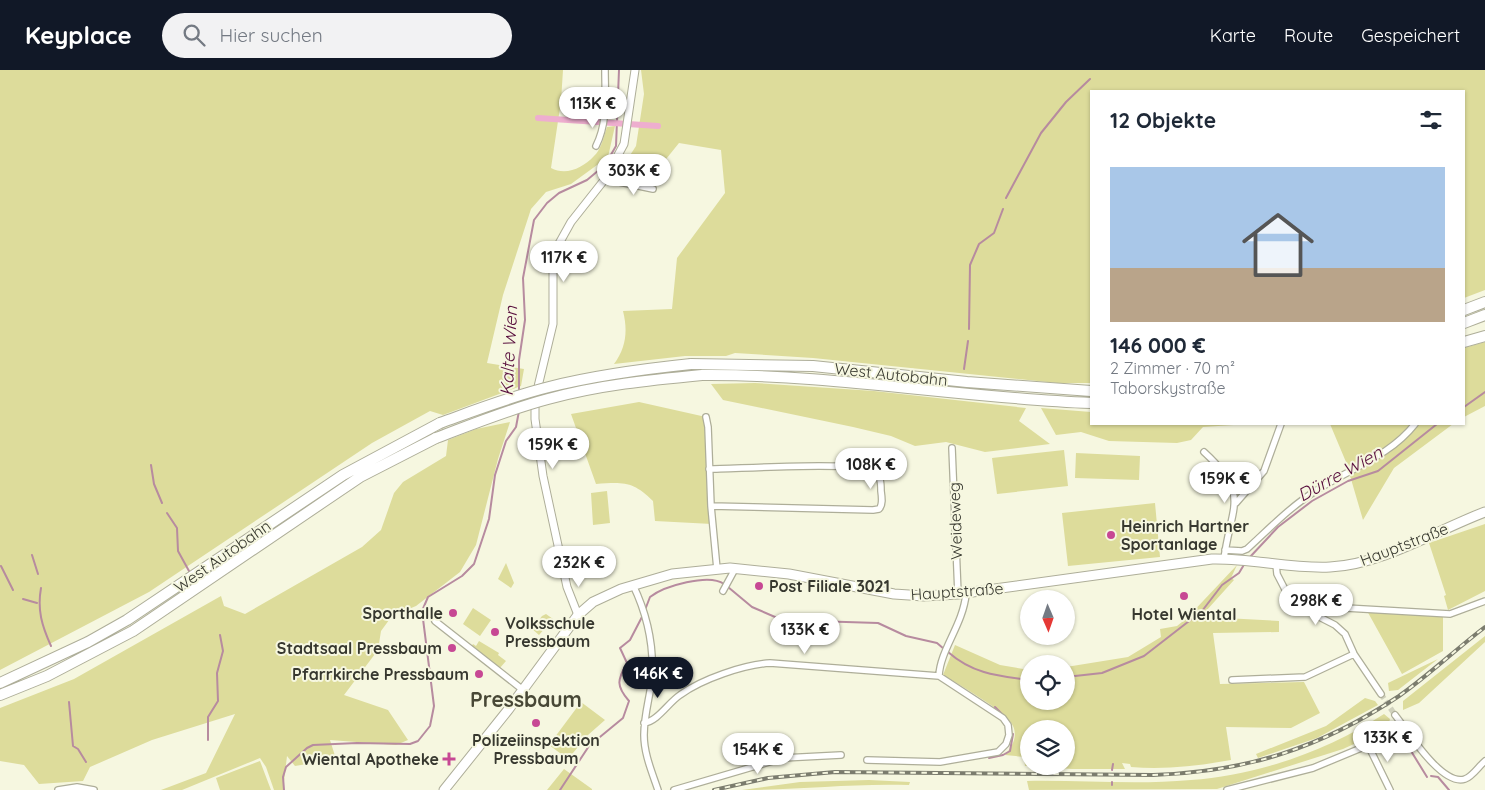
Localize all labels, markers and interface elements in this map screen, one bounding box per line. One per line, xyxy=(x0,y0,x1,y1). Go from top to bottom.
search box xyxy=(162,13,512,58)
text: Keyplace xyxy=(25,20,132,50)
icon: search xyxy=(180,21,208,49)
text: Hier suchen xyxy=(220,23,323,47)
text: Karte xyxy=(1210,24,1256,47)
text: Route xyxy=(1284,24,1333,47)
text: Gespeichert xyxy=(1361,24,1460,47)
pin: 113K € xyxy=(552,87,634,129)
text: 113K € xyxy=(570,93,616,113)
icon: filters xyxy=(1417,106,1445,134)
text: 12 Objekte xyxy=(1110,107,1216,133)
pin: 303K € xyxy=(593,154,675,196)
text: 303K € xyxy=(608,160,660,180)
icon: home xyxy=(1233,200,1323,290)
pin: 117K € xyxy=(523,240,605,283)
text: 117K € xyxy=(541,247,587,267)
water label: Kalte Wien xyxy=(495,305,522,397)
text: 146 000 € xyxy=(1110,332,1206,358)
street label: West Autobahn xyxy=(833,358,949,390)
text: 2 Zimmer · 70 m² xyxy=(1110,358,1235,378)
text: Taborskystraße xyxy=(1110,378,1226,398)
pin: 159K € xyxy=(512,428,594,470)
text: 159K € xyxy=(528,434,578,454)
water label: Dürre Wien xyxy=(1293,441,1387,506)
pin: 108K € xyxy=(830,448,912,490)
text: 108K € xyxy=(846,454,896,474)
pin: 159K € xyxy=(1184,462,1266,504)
text: 159K € xyxy=(1200,468,1250,488)
street label: Weideweg xyxy=(944,482,966,560)
street label: West Autobahn xyxy=(170,515,274,597)
place label: Heinrich Hartner Sportanlage xyxy=(1121,516,1249,554)
street label: Hauptstraße xyxy=(1357,518,1451,570)
marker: Heinrich Hartner Sportanlage xyxy=(1105,529,1117,541)
pin: 232K € xyxy=(538,546,620,588)
text: 232K € xyxy=(553,552,605,572)
place label: Post Filiale 3021 xyxy=(769,576,890,596)
street label: Hauptstraße xyxy=(910,578,1004,604)
marker: Post Filiale 3021 xyxy=(753,580,765,592)
pin: 298K € xyxy=(1275,584,1357,626)
north arrow xyxy=(1020,590,1075,645)
map controls xyxy=(1020,590,1075,775)
marker: Hotel Wiental xyxy=(1178,590,1190,602)
text: 298K € xyxy=(1290,590,1342,610)
place label: Sporthalle xyxy=(363,603,443,623)
place label: Hotel Wiental xyxy=(1132,604,1236,624)
marker: Sporthalle xyxy=(447,607,459,619)
pin: 133K € xyxy=(764,612,846,655)
place label: Volksschule Pressbaum xyxy=(505,613,595,651)
text: 133K € xyxy=(781,619,829,639)
marker: Volksschule Pressbaum xyxy=(489,626,501,638)
place label: Stadtsaal Pressbaum xyxy=(277,638,442,658)
marker: Stadtsaal Pressbaum xyxy=(446,642,458,654)
button: locate xyxy=(1020,655,1075,710)
pin: 146K € xyxy=(617,656,699,699)
text: 146K € xyxy=(633,663,683,683)
place label: Pfarrkirche Pressbaum xyxy=(292,664,469,684)
marker: Pfarrkirche Pressbaum xyxy=(473,668,485,680)
district label: Pressbaum xyxy=(470,686,582,712)
marker: Polizeiinspektion Pressbaum xyxy=(530,717,542,729)
button: layers xyxy=(1020,720,1075,775)
pin: 133K € xyxy=(1347,720,1429,763)
text: 133K € xyxy=(1364,727,1412,747)
place label: Polizeiinspektion Pressbaum xyxy=(472,730,600,768)
pin: 154K € xyxy=(717,732,799,775)
text: 154K € xyxy=(733,739,783,759)
place label: Wiental Apotheke xyxy=(302,749,439,769)
marker: Wiental Apotheke xyxy=(443,753,455,765)

